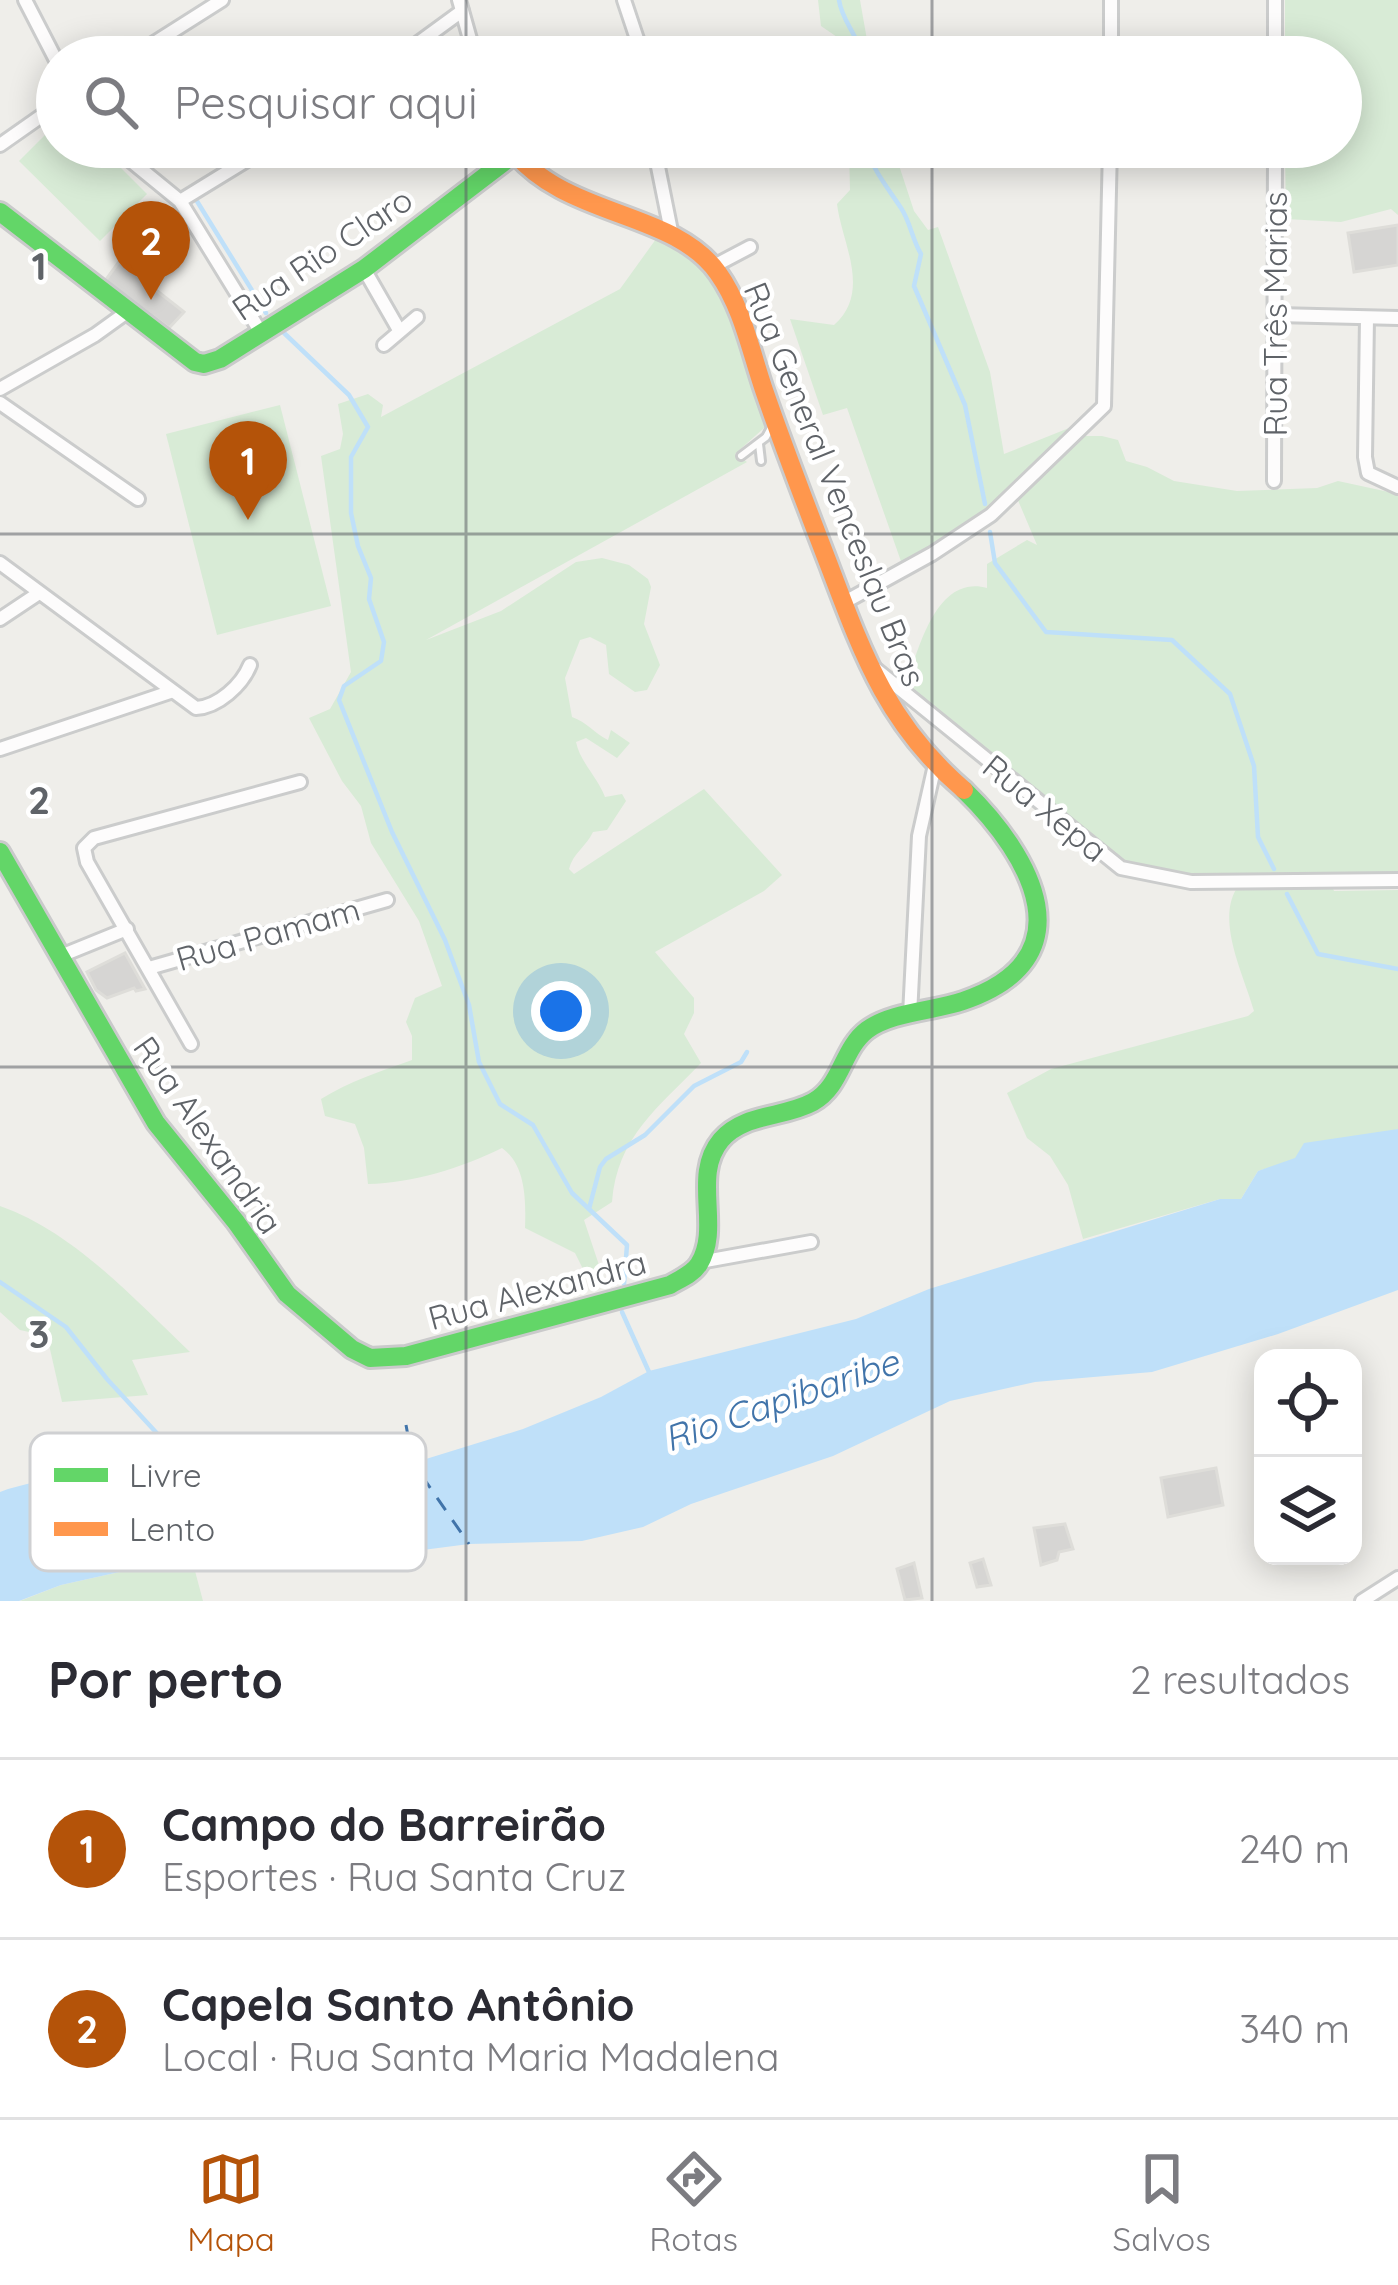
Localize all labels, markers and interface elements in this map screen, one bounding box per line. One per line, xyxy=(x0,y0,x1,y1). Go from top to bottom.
search box xyxy=(36,36,1362,168)
icon: search xyxy=(78,69,144,135)
text: Pesquisar aqui xyxy=(174,74,478,130)
street label: Rua Rio Claro xyxy=(224,178,420,329)
street label: Rua Três Marias xyxy=(1254,191,1295,437)
pin: 2 xyxy=(112,201,190,300)
text: 1 xyxy=(31,241,47,290)
street label: Rua General Venceslau Bras xyxy=(736,276,935,692)
pin: 1 xyxy=(209,421,287,520)
street label: Rua Xepa xyxy=(975,745,1116,870)
text: 2 xyxy=(28,775,50,824)
street label: Rua Pamam xyxy=(171,888,364,979)
your location xyxy=(531,981,591,1041)
street label: Rua Alexandria xyxy=(125,1028,292,1241)
street label: Rua Alexandra xyxy=(423,1241,650,1338)
text: 3 xyxy=(29,1309,49,1358)
water label: Rio Capibaribe xyxy=(657,1338,906,1461)
map controls xyxy=(1254,1349,1362,1565)
button: locate xyxy=(1254,1349,1362,1457)
legend xyxy=(30,1433,426,1571)
text: Livre xyxy=(129,1454,202,1495)
button: layers xyxy=(1254,1457,1362,1565)
text: Lento xyxy=(129,1508,215,1549)
text: Por perto xyxy=(48,1647,283,1711)
text: 2 resultados xyxy=(1130,1655,1350,1704)
text: Campo do Barreirão xyxy=(162,1796,606,1852)
text: 1 xyxy=(79,1824,95,1873)
text: 240 m xyxy=(1239,1824,1350,1873)
text: Esportes · Rua Santa Cruz xyxy=(162,1852,626,1901)
text: Capela Santo Antônio xyxy=(162,1976,635,2032)
text: 2 xyxy=(76,2004,98,2053)
text: 340 m xyxy=(1240,2004,1350,2053)
text: Local · Rua Santa Maria Madalena xyxy=(162,2032,779,2081)
tab: Mapa xyxy=(187,2146,275,2259)
tab: Rotas xyxy=(649,2146,738,2259)
tab: Salvos xyxy=(1113,2146,1211,2259)

